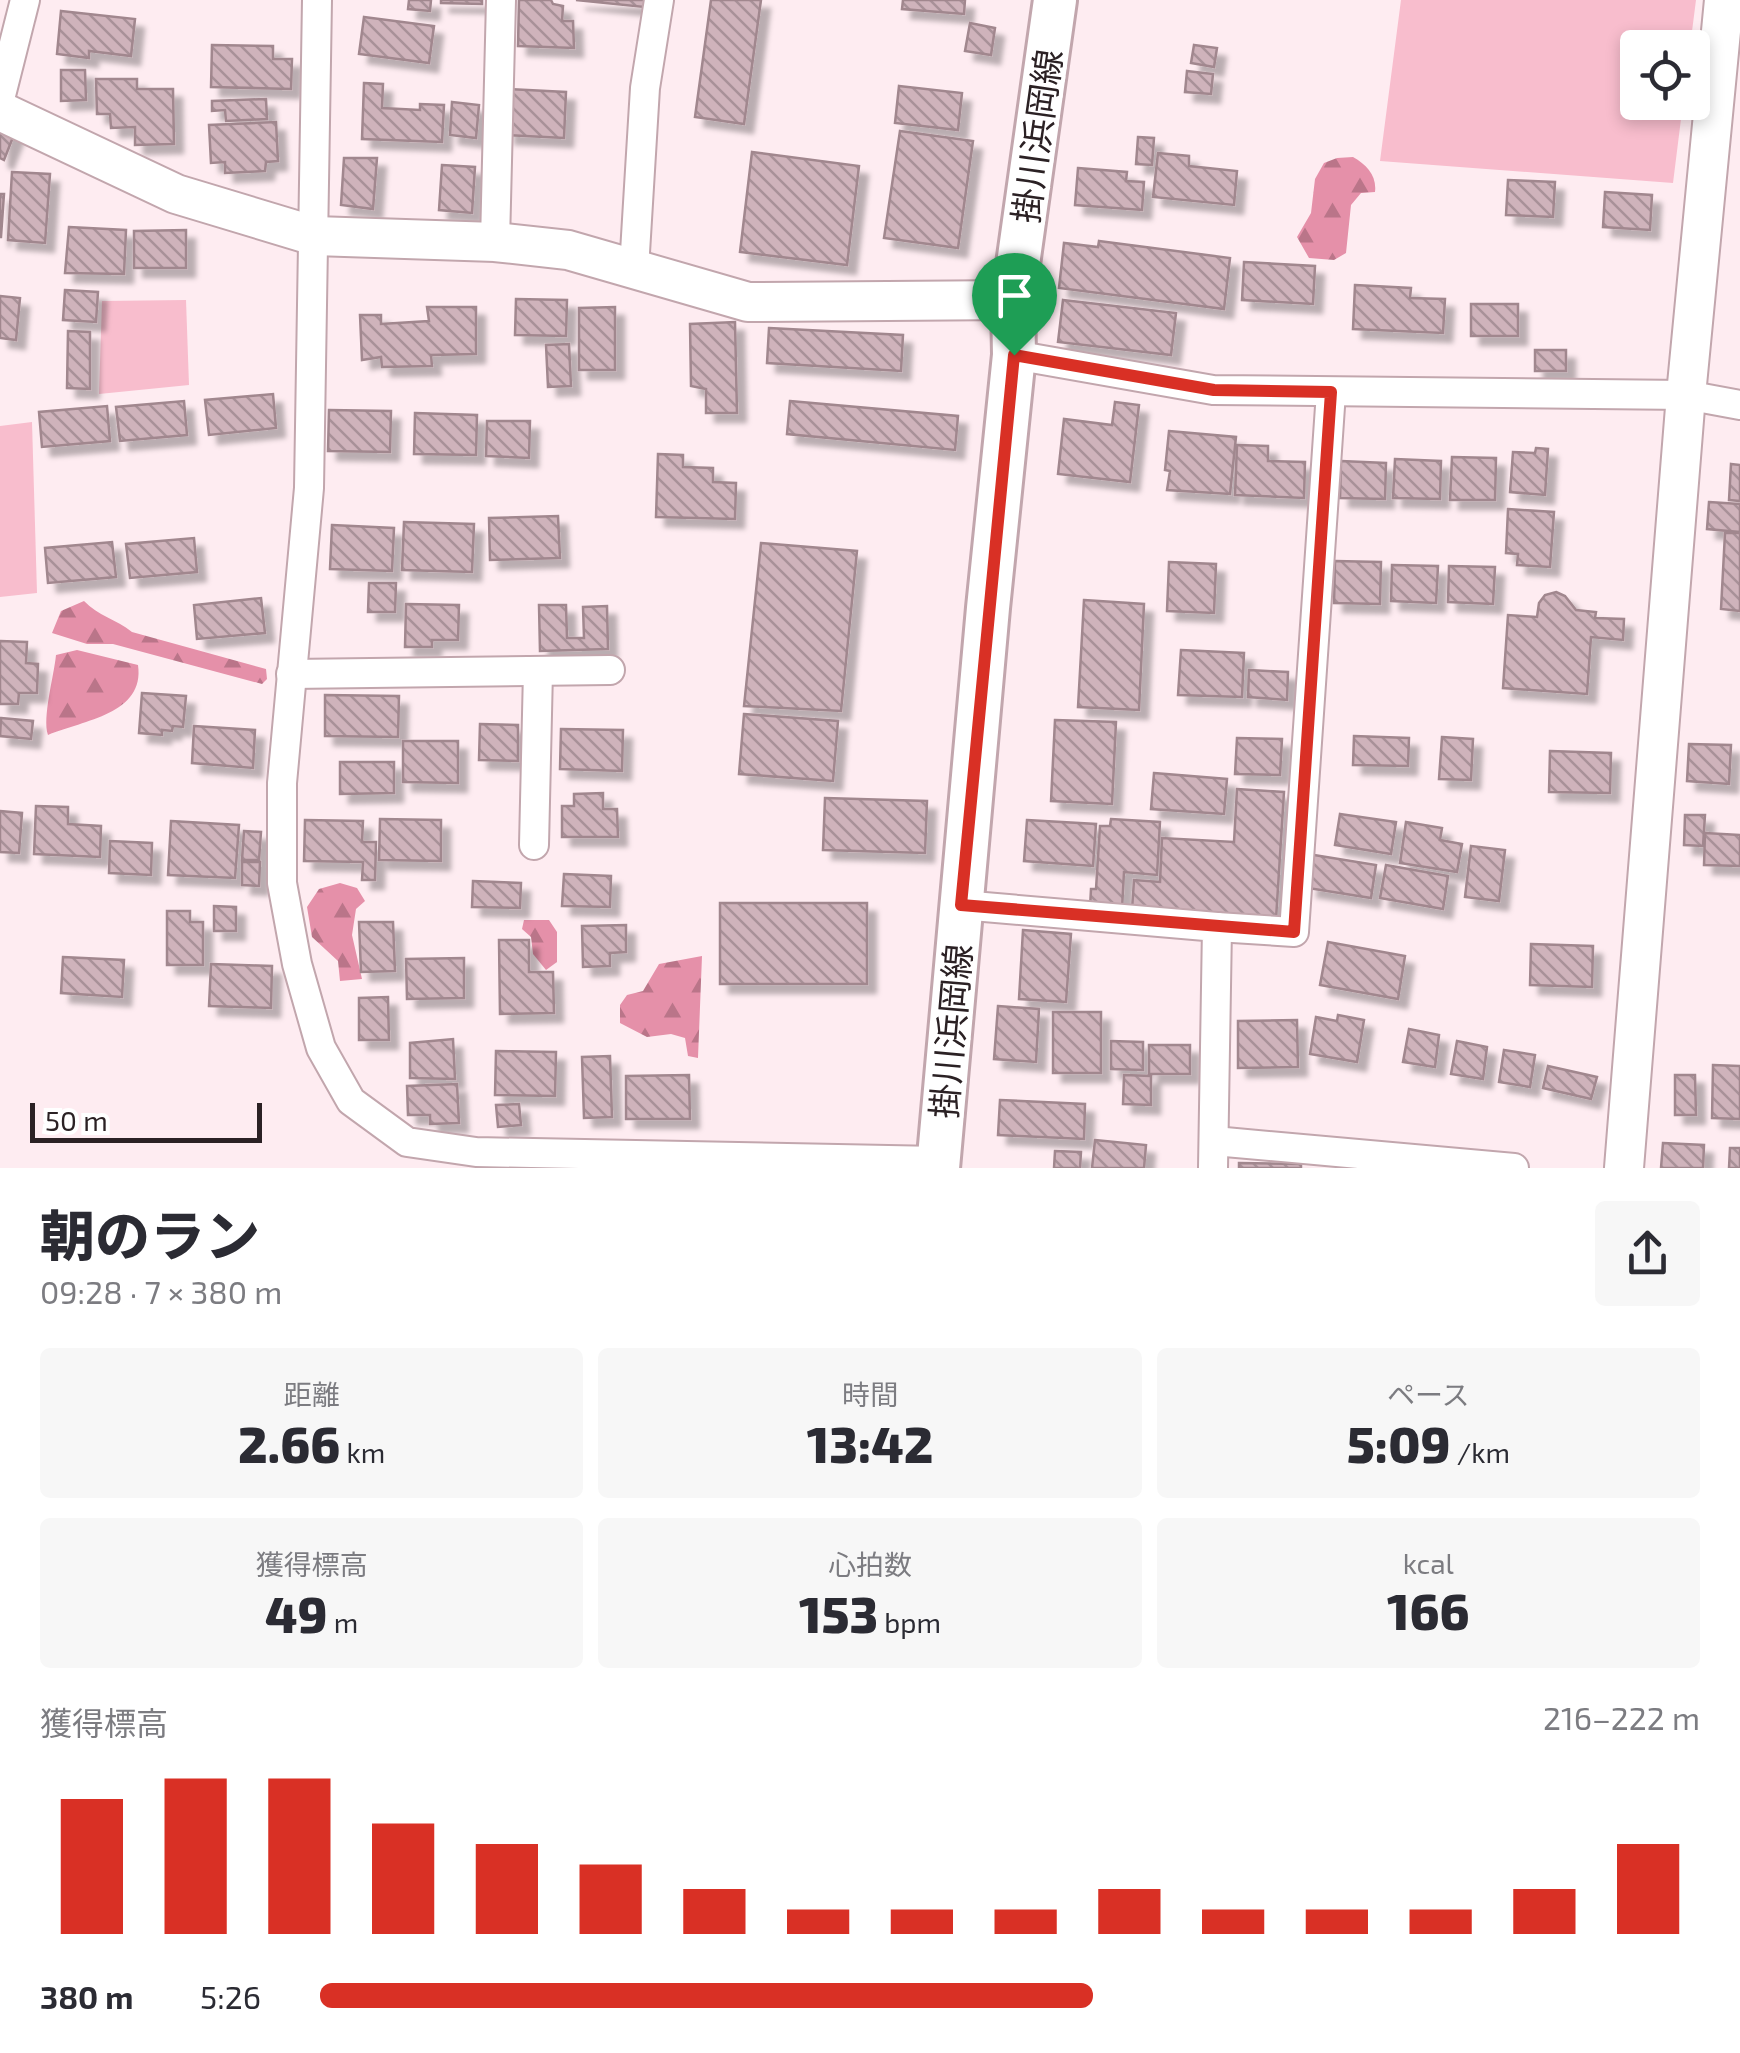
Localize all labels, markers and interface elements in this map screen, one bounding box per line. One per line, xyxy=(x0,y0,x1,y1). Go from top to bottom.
map controls xyxy=(1620,30,1710,120)
button: locate xyxy=(1620,30,1710,120)
street label: 掛川浜岡線 xyxy=(1003,46,1069,226)
pin xyxy=(972,253,1057,356)
icon: arrive xyxy=(987,268,1042,323)
street label: 掛川浜岡線 xyxy=(921,942,979,1120)
scale bar xyxy=(30,1098,262,1142)
text: 50 m xyxy=(45,1103,108,1137)
text: 朝のラン xyxy=(40,1201,260,1267)
button: share xyxy=(1595,1201,1700,1306)
text: 09:28 · 7 × 380 m xyxy=(40,1272,282,1310)
text: 距離 xyxy=(284,1377,340,1411)
text: 時間 xyxy=(842,1377,898,1411)
text: ペース xyxy=(1387,1377,1470,1411)
text: 2.66 xyxy=(238,1413,340,1473)
text: 13:42 xyxy=(807,1413,933,1473)
text: 5:09 xyxy=(1347,1413,1450,1473)
text: km xyxy=(340,1435,385,1469)
text: /km xyxy=(1450,1435,1510,1469)
text: kcal xyxy=(1403,1546,1454,1580)
text: 獲得標高 xyxy=(256,1547,368,1581)
text: 心拍数 xyxy=(828,1547,912,1581)
text: 166 xyxy=(1387,1580,1470,1640)
text: 49 xyxy=(265,1583,328,1643)
text: 153 xyxy=(799,1583,878,1643)
text: m xyxy=(328,1605,358,1639)
text: bpm xyxy=(878,1605,941,1639)
text: 216–222 m xyxy=(1543,1698,1700,1736)
text: 獲得標高 xyxy=(40,1703,168,1741)
text: 380 m xyxy=(40,1977,133,2015)
text: 5:26 xyxy=(200,1977,261,2015)

